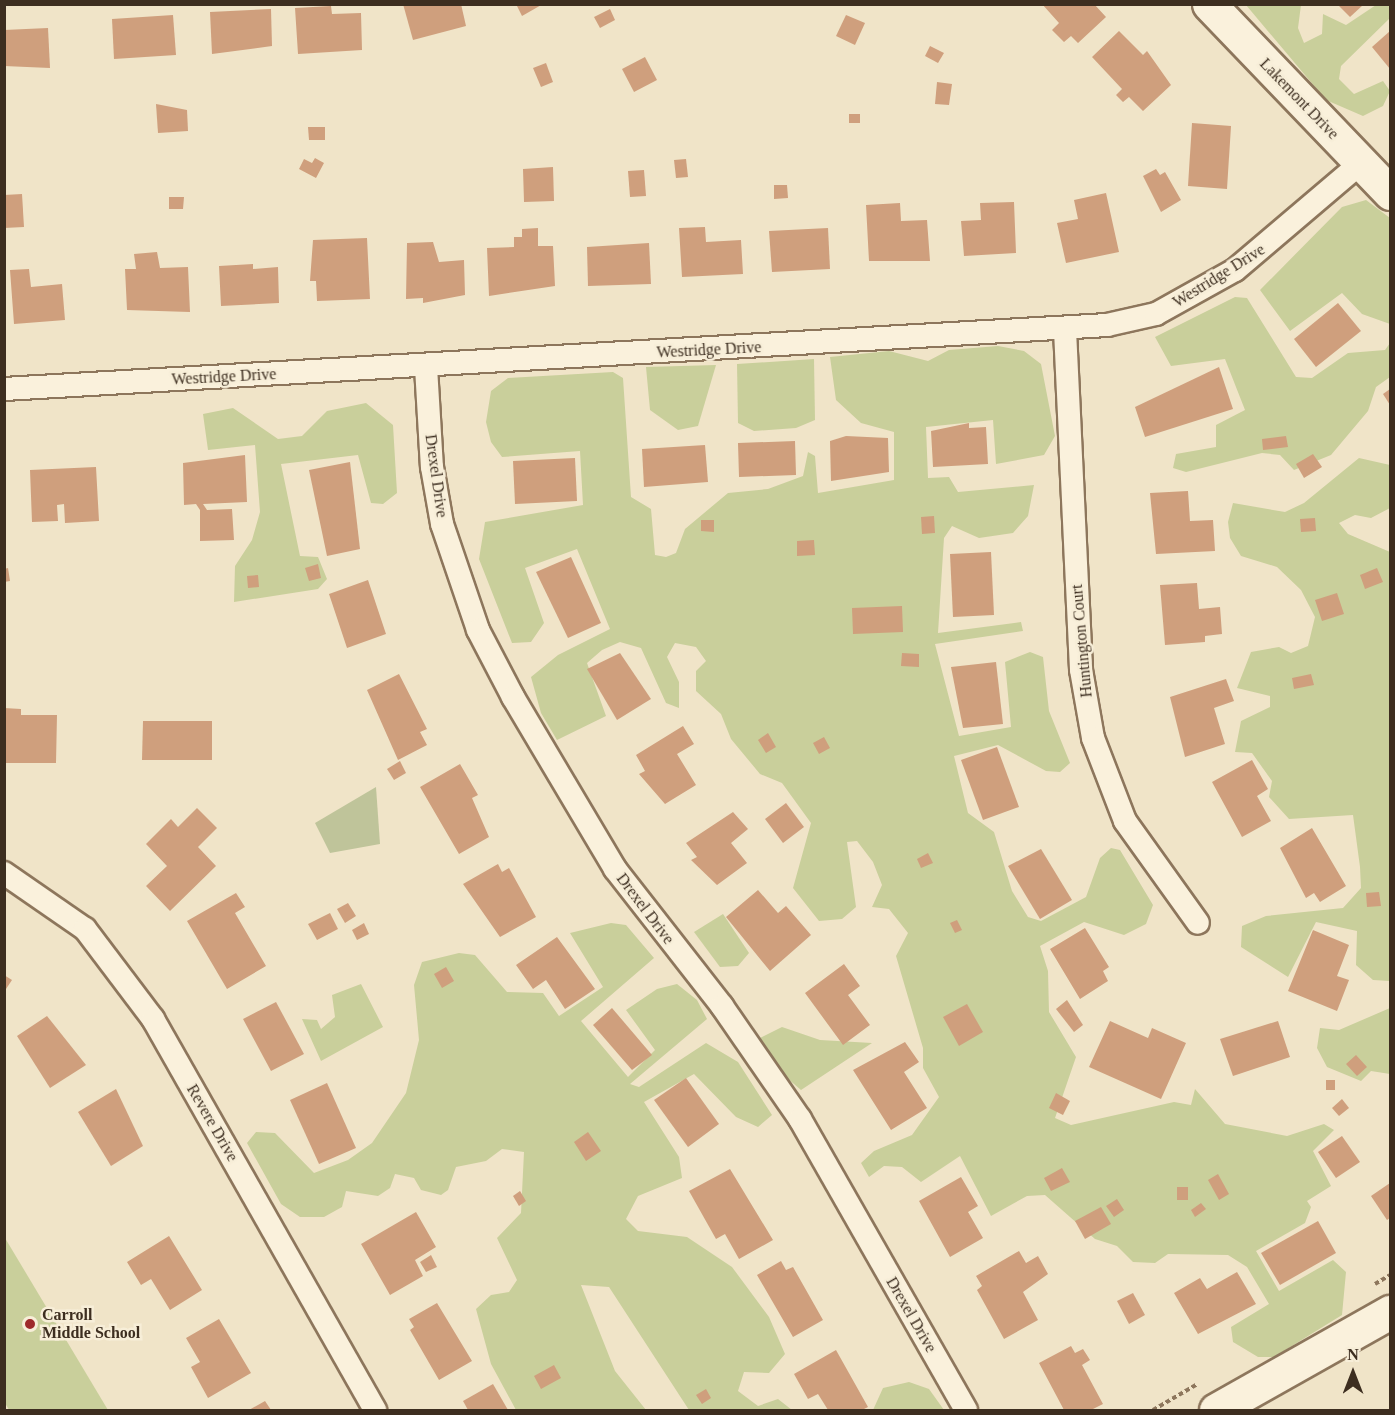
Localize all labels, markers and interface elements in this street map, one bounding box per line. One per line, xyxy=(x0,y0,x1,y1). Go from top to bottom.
street label: Lakemont Drive xyxy=(1256,54,1342,144)
street label: Westridge Drive xyxy=(1169,240,1269,312)
street label: Westridge Drive xyxy=(656,338,762,362)
street label: Westridge Drive xyxy=(171,365,277,389)
street label: Drexel Drive xyxy=(421,433,451,519)
street label: Huntington Court xyxy=(1067,584,1097,698)
street label: Drexel Drive xyxy=(612,870,678,948)
street label: Revere Drive xyxy=(182,1081,242,1165)
street label: Drexel Drive xyxy=(882,1274,940,1356)
place label: Carroll Middle School xyxy=(42,1305,140,1343)
marker: Carroll Middle School xyxy=(23,1317,37,1331)
north arrow xyxy=(1323,1343,1383,1403)
text: N xyxy=(1347,1346,1359,1363)

